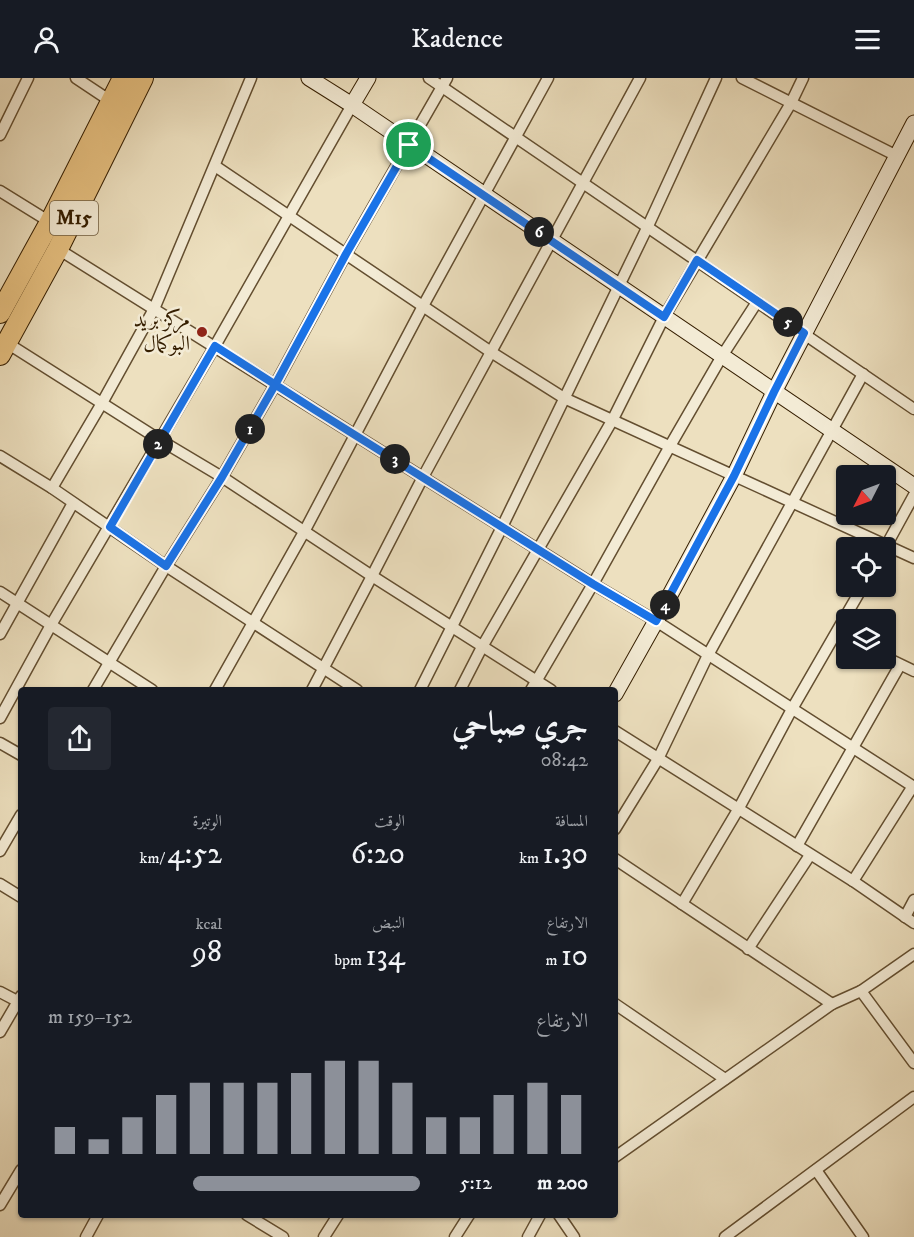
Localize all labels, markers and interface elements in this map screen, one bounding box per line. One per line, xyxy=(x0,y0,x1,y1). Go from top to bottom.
text: Kadence xyxy=(411,22,503,56)
icon: person xyxy=(30,23,63,56)
icon: menu xyxy=(851,23,884,56)
pin xyxy=(383,119,434,170)
icon: arrive xyxy=(392,128,425,161)
road number: M15 xyxy=(50,201,98,235)
pin: 6 xyxy=(524,217,554,247)
text: 6 xyxy=(535,222,543,242)
place label: مركز بريد البوكمال xyxy=(133,307,190,357)
pin: 5 xyxy=(773,307,803,337)
text: 5 xyxy=(784,312,792,332)
marker: مركز بريد البوكمال xyxy=(195,325,209,339)
pin: 1 xyxy=(235,414,265,444)
text: 1 xyxy=(247,419,253,439)
pin: 2 xyxy=(143,429,173,459)
text: 2 xyxy=(154,434,162,454)
pin: 3 xyxy=(380,444,410,474)
text: 3 xyxy=(392,449,398,469)
north arrow xyxy=(836,465,896,525)
map controls xyxy=(836,465,896,669)
button: locate xyxy=(836,537,896,597)
pin: 4 xyxy=(650,590,680,620)
text: 4 xyxy=(660,595,670,615)
button: layers xyxy=(836,609,896,669)
text: جري صباحي xyxy=(452,705,588,746)
button: share xyxy=(48,707,111,770)
text: 08:42 xyxy=(541,748,588,773)
text: الوتيرة xyxy=(192,811,222,831)
text: الوقت xyxy=(374,811,405,831)
text: المسافة xyxy=(555,811,588,831)
text: 4:52 xyxy=(167,836,222,873)
text: 6:20 xyxy=(351,836,405,873)
text: 1.30 xyxy=(543,836,588,873)
text: /km xyxy=(140,848,167,868)
text: km xyxy=(519,848,543,868)
text: النبض xyxy=(372,913,405,933)
text: الارتفاع xyxy=(546,913,588,933)
text: kcal xyxy=(196,914,222,934)
text: 98 xyxy=(192,934,222,971)
text: 134 xyxy=(366,938,405,975)
text: 10 xyxy=(561,938,588,975)
text: bpm xyxy=(335,950,366,970)
text: m xyxy=(545,950,561,970)
text: 152–159 m xyxy=(48,1005,132,1030)
text: الارتفاع xyxy=(536,1009,588,1034)
text: 5:12 xyxy=(460,1171,492,1196)
text: 200 m xyxy=(537,1171,588,1196)

